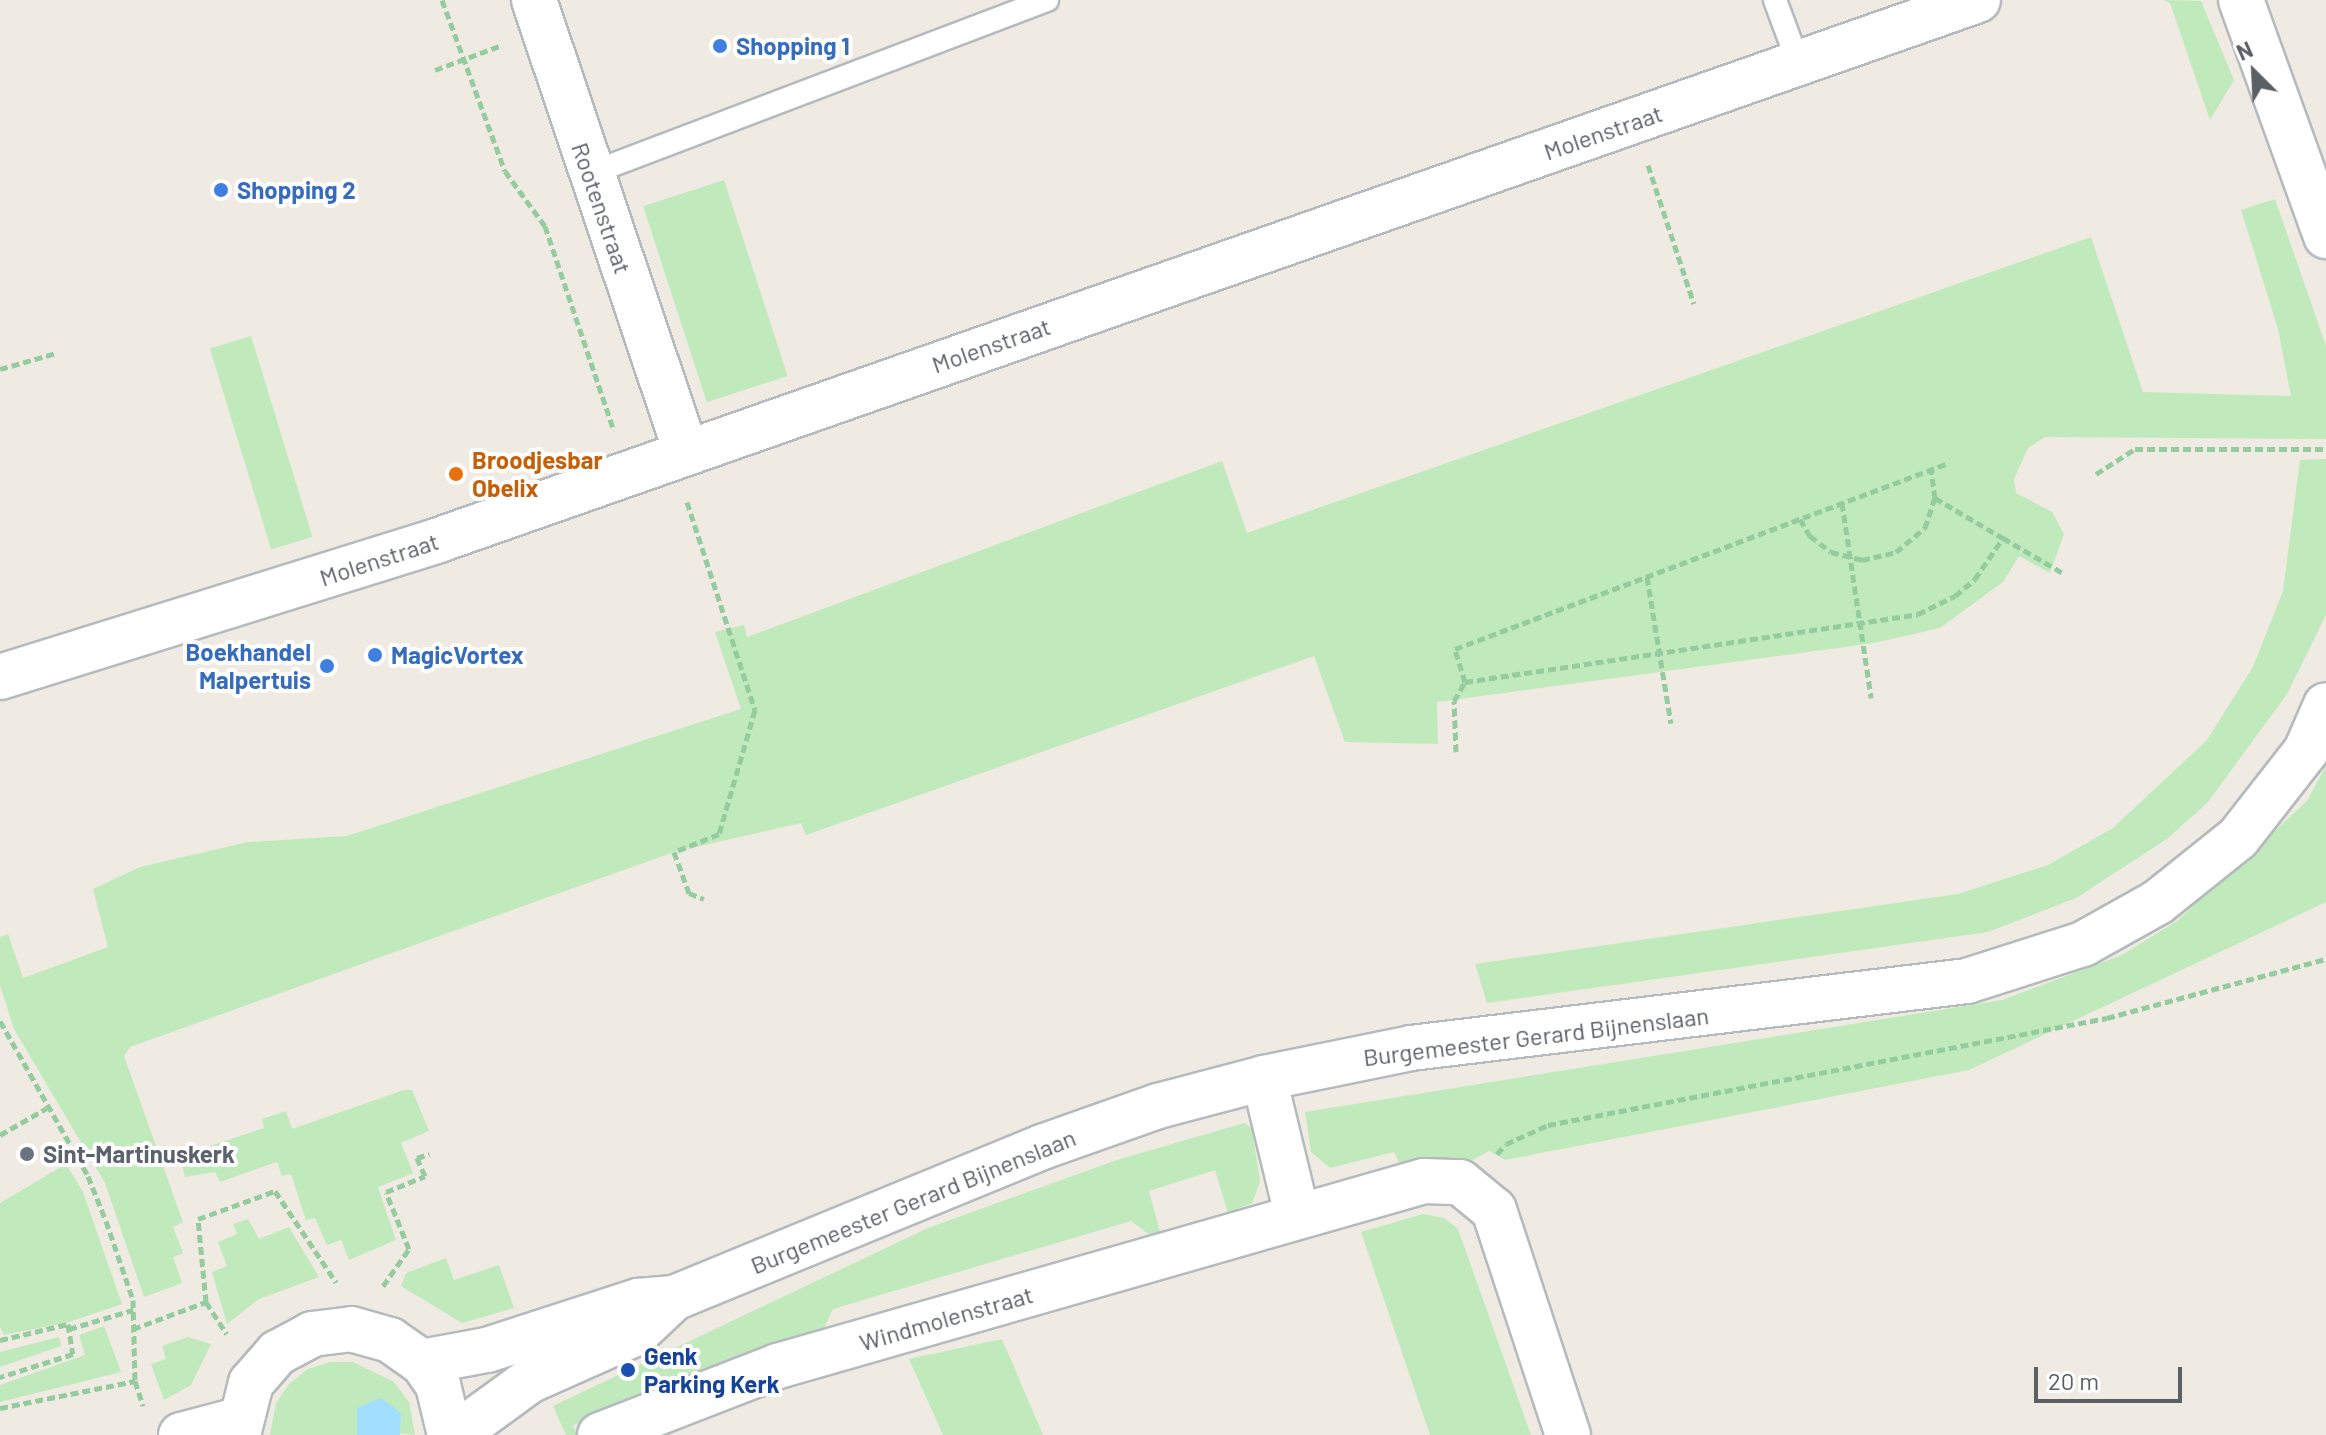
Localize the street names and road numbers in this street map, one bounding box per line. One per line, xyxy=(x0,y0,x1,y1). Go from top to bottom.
street label: Molenstraat xyxy=(1540,98,1666,166)
street label: Rootenstraat xyxy=(566,139,638,277)
street label: Molenstraat xyxy=(928,311,1054,379)
street label: Molenstraat xyxy=(316,526,442,592)
street label: Burgemeester Gerard Bijnenslaan xyxy=(1362,1001,1710,1071)
street label: Burgemeester Gerard Bijnenslaan xyxy=(746,1122,1080,1280)
street label: Windmolenstraat xyxy=(856,1279,1036,1357)

